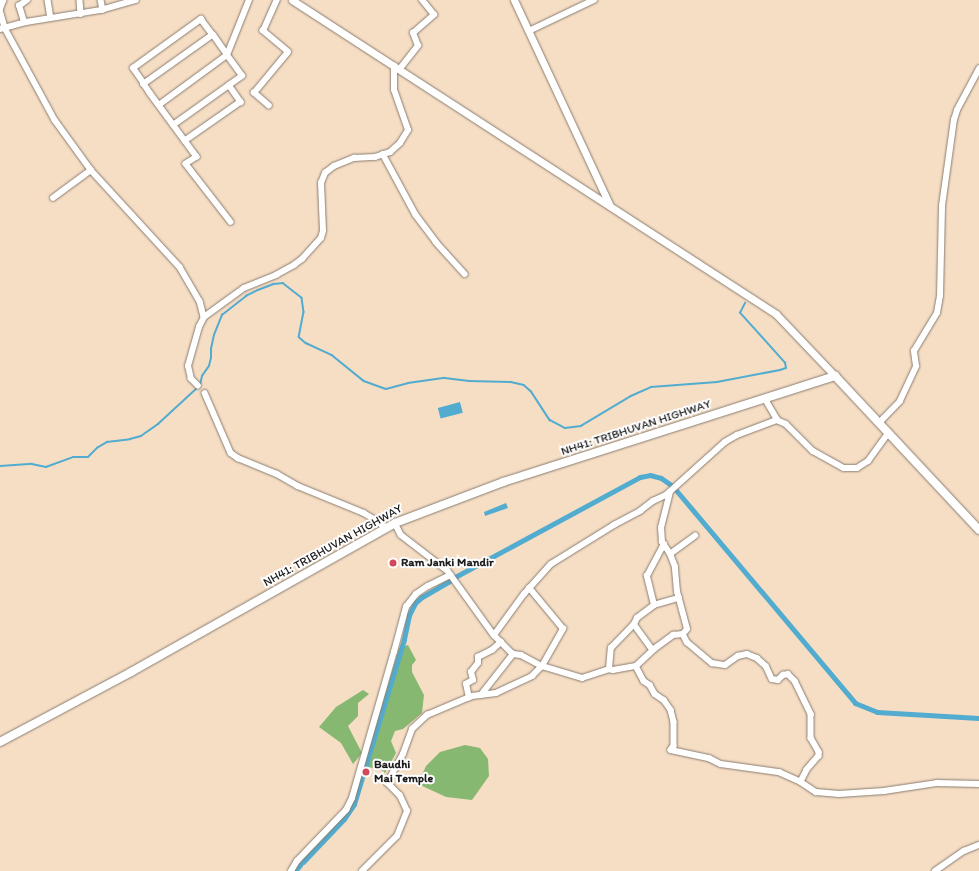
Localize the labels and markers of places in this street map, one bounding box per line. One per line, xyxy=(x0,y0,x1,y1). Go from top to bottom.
place label: Ram Janki Mandir xyxy=(401,556,495,570)
marker: Ram Janki Mandir xyxy=(388,558,398,568)
place label: Baudhi Mai Temple xyxy=(374,758,432,786)
marker: Baudhi Mai Temple xyxy=(361,767,371,777)

